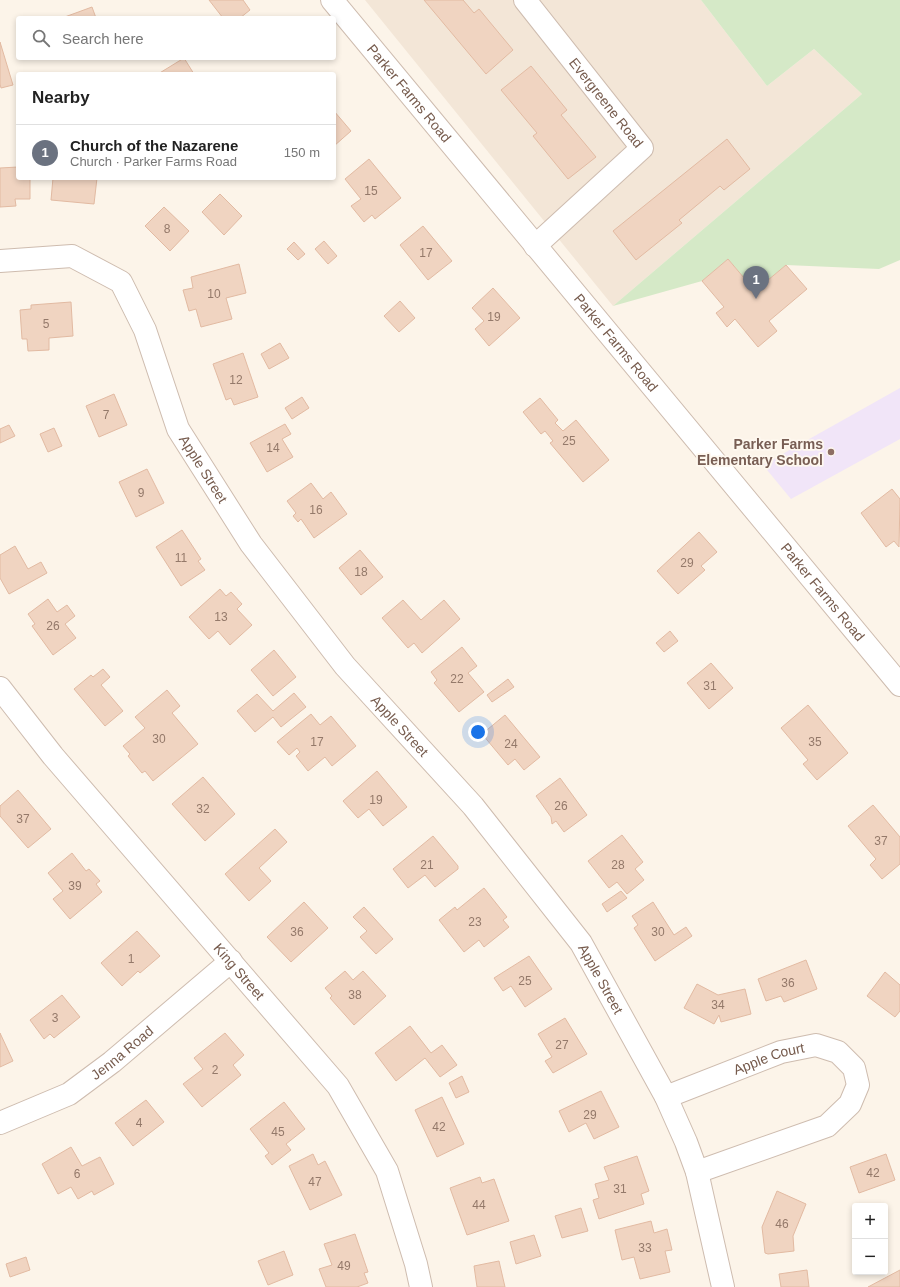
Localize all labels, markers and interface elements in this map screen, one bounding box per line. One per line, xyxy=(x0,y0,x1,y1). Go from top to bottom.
search box xyxy=(16,16,336,60)
icon: search xyxy=(30,27,52,49)
text: Search here xyxy=(62,30,144,47)
street label: Parker Farms Road xyxy=(364,41,454,145)
street label: Evergreene Road xyxy=(566,55,647,151)
text: Nearby xyxy=(32,88,90,107)
text: Church of the Nazarene xyxy=(70,137,238,154)
text: 1 xyxy=(41,145,49,160)
text: 150 m xyxy=(284,145,320,160)
text: Church · Parker Farms Road xyxy=(70,154,237,169)
house number: 15 xyxy=(364,184,378,198)
house number: 8 xyxy=(164,222,171,236)
house number: 17 xyxy=(419,246,433,260)
pin: 1 xyxy=(743,266,769,299)
house number: 10 xyxy=(207,287,221,301)
street label: Parker Farms Road xyxy=(571,290,661,395)
house number: 19 xyxy=(487,310,501,324)
house number: 5 xyxy=(43,317,50,331)
house number: 12 xyxy=(229,373,243,387)
house number: 7 xyxy=(103,408,110,422)
street label: Apple Street xyxy=(176,432,231,506)
house number: 25 xyxy=(562,434,576,448)
place label: Parker Farms Elementary School xyxy=(697,436,823,468)
house number: 14 xyxy=(266,441,280,455)
marker: Parker Farms Elementary School xyxy=(826,447,836,457)
house number: 9 xyxy=(138,486,145,500)
house number: 16 xyxy=(309,503,323,517)
street label: Parker Farms Road xyxy=(778,540,868,644)
house number: 11 xyxy=(175,551,188,565)
house number: 29 xyxy=(680,556,694,570)
house number: 18 xyxy=(354,565,368,579)
house number: 13 xyxy=(214,610,228,624)
house number: 26 xyxy=(46,619,60,633)
house number: 22 xyxy=(450,672,464,686)
house number: 31 xyxy=(703,679,717,693)
street label: Apple Street xyxy=(368,692,432,760)
your location xyxy=(468,722,488,742)
house number: 30 xyxy=(152,732,166,746)
house number: 17 xyxy=(310,735,324,749)
house number: 35 xyxy=(808,735,822,749)
house number: 24 xyxy=(504,737,518,751)
house number: 19 xyxy=(369,793,383,807)
house number: 26 xyxy=(554,799,568,813)
house number: 32 xyxy=(196,802,210,816)
house number: 37 xyxy=(16,812,30,826)
house number: 37 xyxy=(874,834,888,848)
house number: 21 xyxy=(420,858,434,872)
house number: 28 xyxy=(611,858,625,872)
house number: 39 xyxy=(68,879,82,893)
house number: 23 xyxy=(468,915,482,929)
house number: 36 xyxy=(290,925,304,939)
house number: 30 xyxy=(651,925,665,939)
street label: King Street xyxy=(210,940,268,1003)
street label: Apple Street xyxy=(575,941,626,1017)
house number: 1 xyxy=(128,952,135,966)
house number: 25 xyxy=(518,974,532,988)
house number: 36 xyxy=(781,976,795,990)
house number: 38 xyxy=(348,988,362,1002)
house number: 34 xyxy=(711,998,725,1012)
house number: 3 xyxy=(52,1011,59,1025)
street label: Jenna Road xyxy=(88,1023,156,1083)
house number: 27 xyxy=(555,1038,569,1052)
street label: Apple Court xyxy=(731,1040,806,1078)
house number: 2 xyxy=(212,1063,219,1077)
house number: 29 xyxy=(583,1108,597,1122)
house number: 4 xyxy=(136,1116,143,1130)
house number: 42 xyxy=(432,1120,446,1134)
house number: 45 xyxy=(271,1125,285,1139)
house number: 42 xyxy=(866,1166,880,1180)
house number: 6 xyxy=(74,1167,81,1181)
house number: 47 xyxy=(308,1175,322,1189)
house number: 31 xyxy=(613,1182,627,1196)
house number: 44 xyxy=(472,1198,486,1212)
map controls xyxy=(852,1203,888,1275)
button: + xyxy=(852,1203,888,1239)
house number: 46 xyxy=(775,1217,789,1231)
button: − xyxy=(852,1239,888,1275)
house number: 33 xyxy=(638,1241,652,1255)
house number: 49 xyxy=(337,1259,351,1273)

